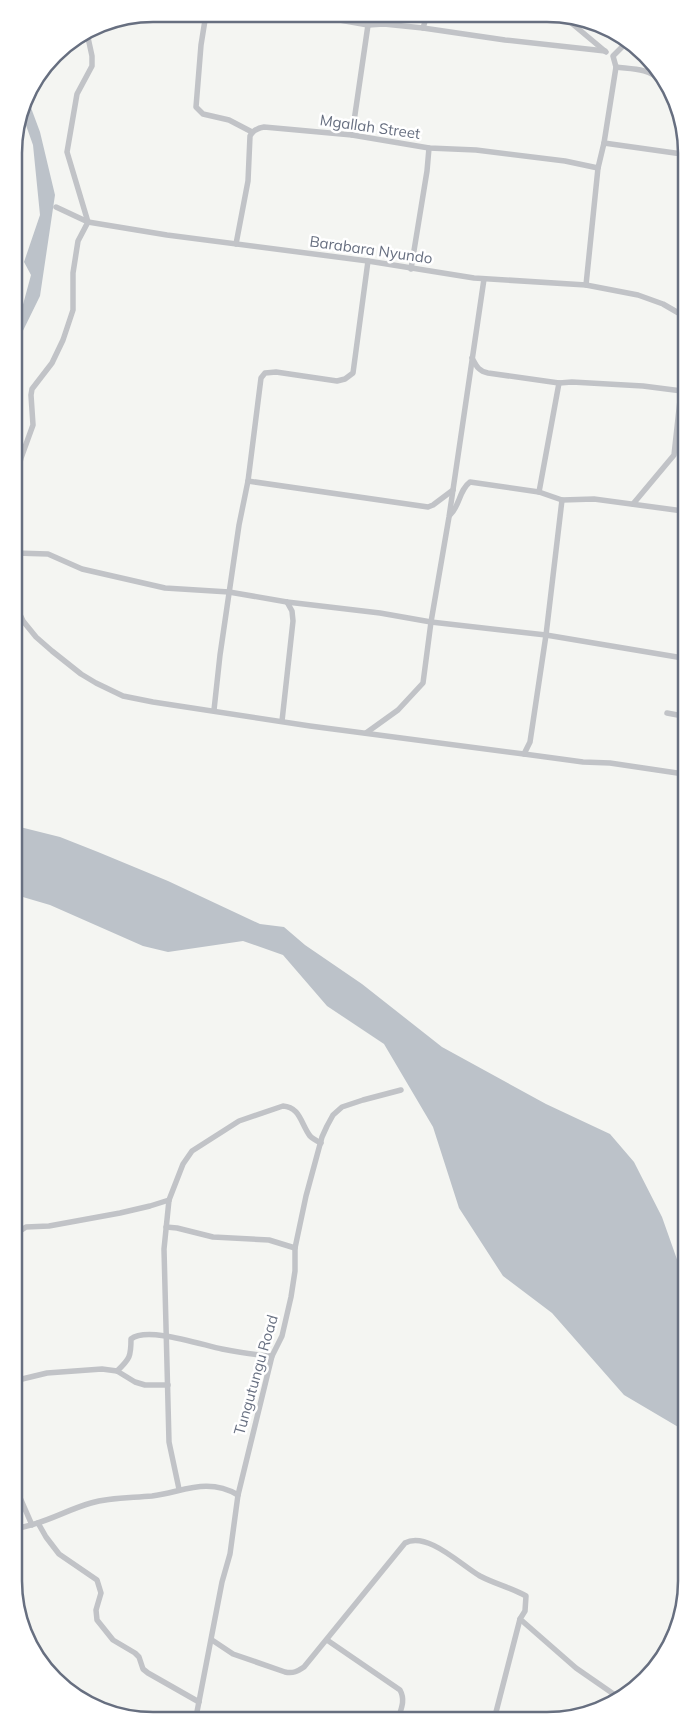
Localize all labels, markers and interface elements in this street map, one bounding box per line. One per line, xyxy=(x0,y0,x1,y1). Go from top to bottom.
street label: Mgallah Street xyxy=(319,110,422,143)
street label: Barabara Nyundo xyxy=(308,231,434,268)
street label: Tungutungu Road xyxy=(229,1313,282,1437)

